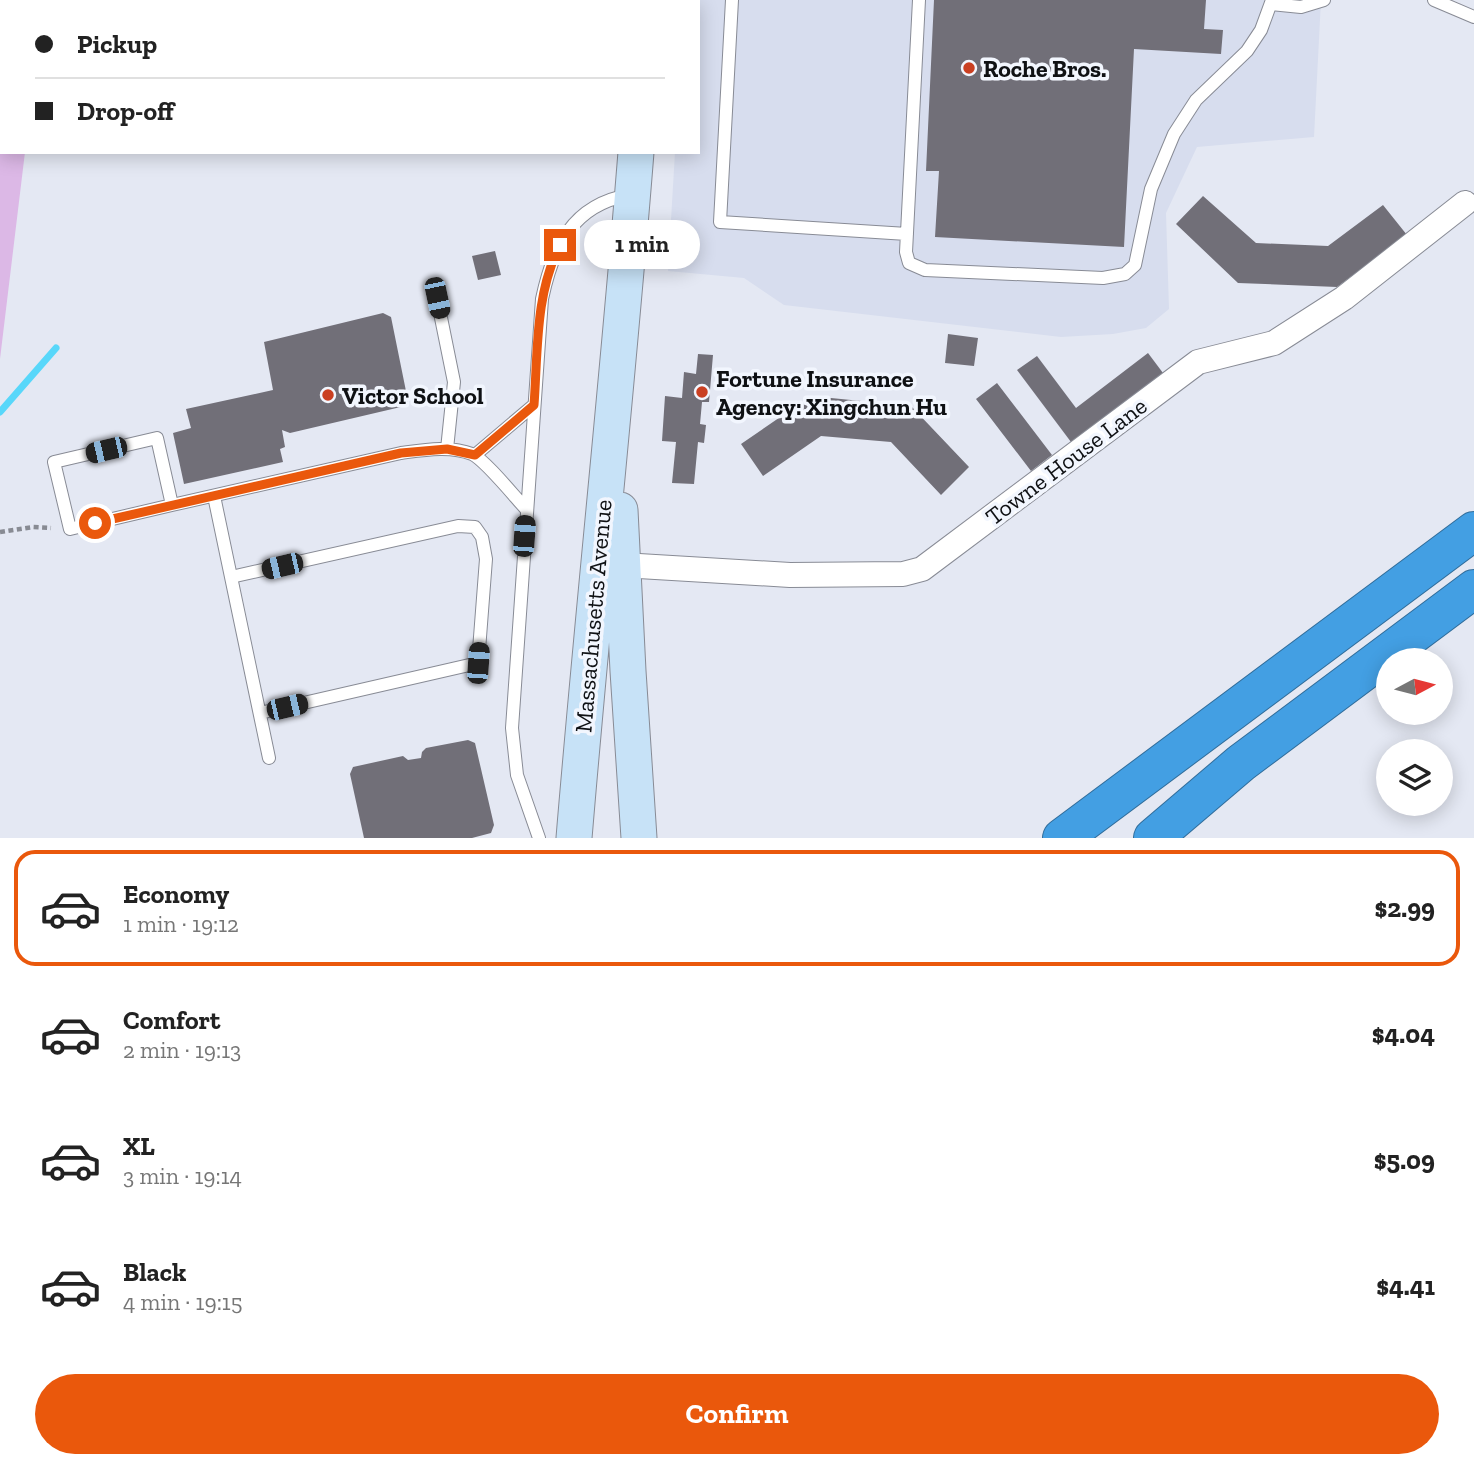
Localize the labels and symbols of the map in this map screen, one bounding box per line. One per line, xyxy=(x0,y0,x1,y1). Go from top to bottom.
place label: Roche Bros. xyxy=(983,54,1107,83)
marker: Roche Bros. xyxy=(961,60,977,76)
callout: 1 min xyxy=(584,220,700,270)
route end xyxy=(544,229,576,261)
car xyxy=(423,275,452,321)
place label: Fortune Insurance Agency: Xingchun Hu xyxy=(716,364,947,421)
place label: Victor School xyxy=(342,381,484,410)
marker: Fortune Insurance Agency: Xingchun Hu xyxy=(694,384,710,400)
marker: Victor School xyxy=(320,387,336,403)
street label: Towne House Lane xyxy=(980,391,1152,531)
car xyxy=(84,435,129,465)
street label: Massachusetts Avenue xyxy=(568,498,618,734)
route start xyxy=(79,507,111,539)
car xyxy=(513,514,536,558)
car xyxy=(260,551,305,581)
car xyxy=(467,641,490,685)
north arrow xyxy=(1376,648,1452,724)
car xyxy=(265,692,310,722)

